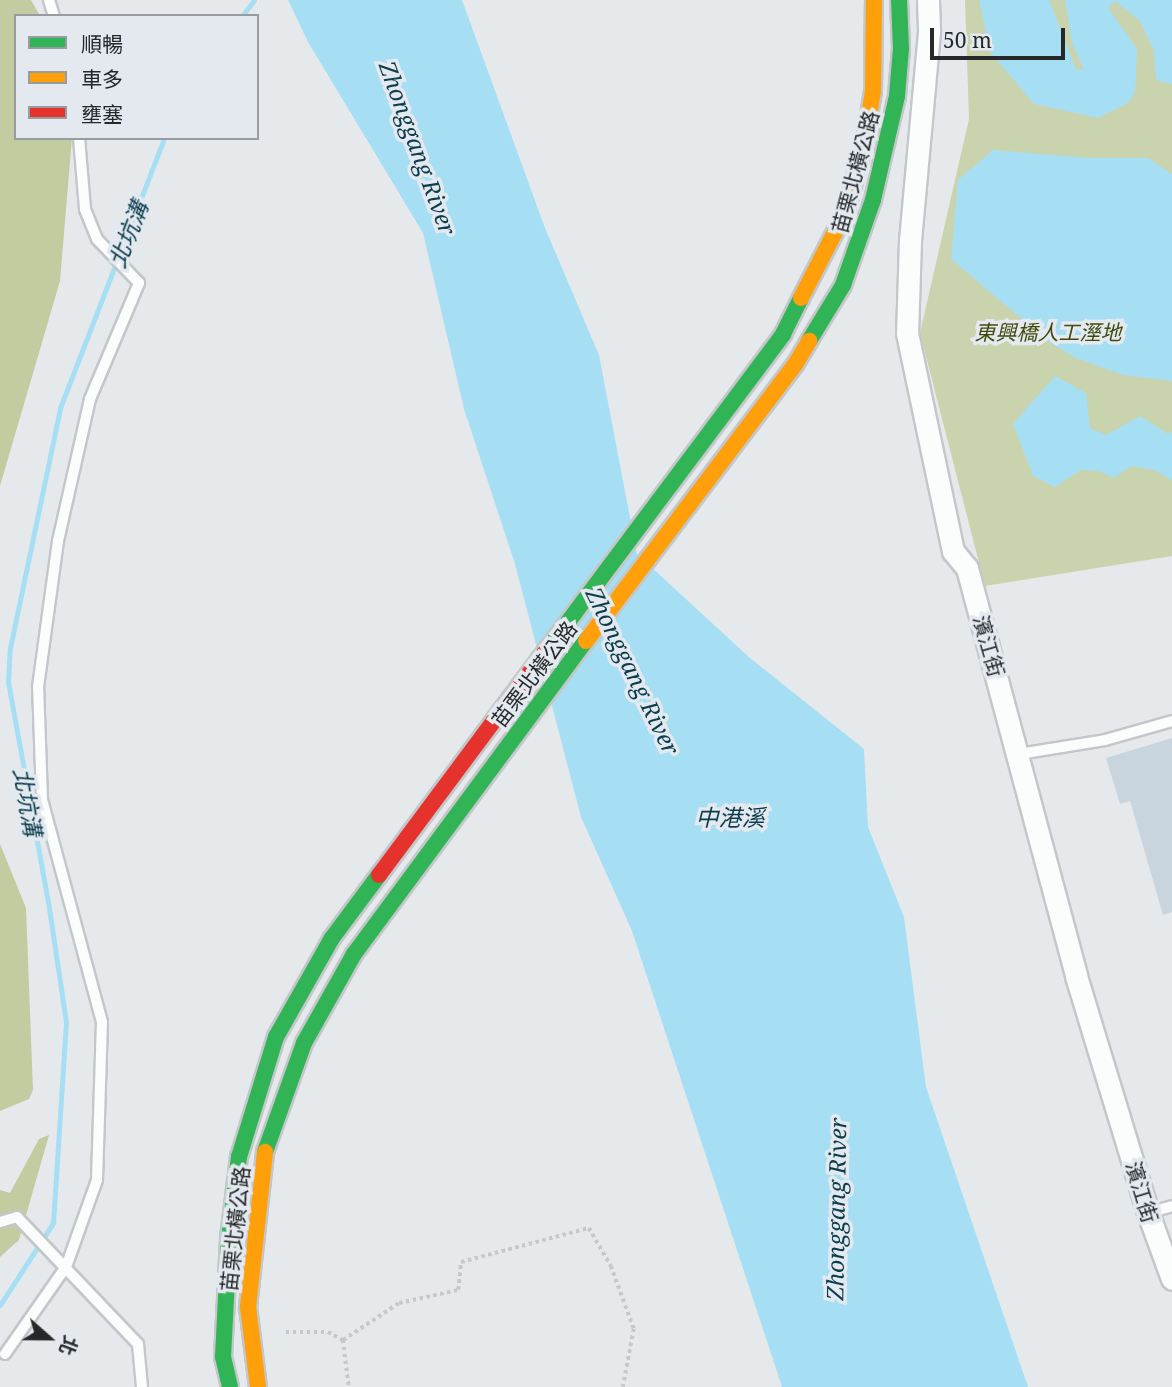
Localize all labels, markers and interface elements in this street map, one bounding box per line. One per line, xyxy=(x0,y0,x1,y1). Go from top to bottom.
legend xyxy=(14,14,259,140)
scale bar xyxy=(934,14,1069,58)
text: 50 m xyxy=(943,26,992,54)
text: 順暢 xyxy=(81,30,123,58)
water label: Zhonggang River xyxy=(374,57,462,239)
text: 車多 xyxy=(81,65,123,93)
text: 壅塞 xyxy=(81,100,123,128)
street label: 苗栗北橫公路 xyxy=(827,108,883,236)
water label: 北坑溝 xyxy=(103,197,153,271)
park label: 東興橋人工溼地 xyxy=(975,319,1121,345)
water label: Zhonggang River xyxy=(581,583,685,759)
street label: 濱江街 xyxy=(968,612,1010,680)
street label: 苗栗北橫公路 xyxy=(486,616,582,732)
water label: 北坑溝 xyxy=(8,766,48,838)
water label: 中港溪 xyxy=(696,803,764,831)
water label: Zhonggang River xyxy=(821,1117,851,1301)
street label: 濱江街 xyxy=(1121,1158,1163,1226)
street label: 苗栗北橫公路 xyxy=(216,1165,254,1293)
north arrow xyxy=(14,1303,84,1373)
text: 北 xyxy=(53,1332,84,1359)

